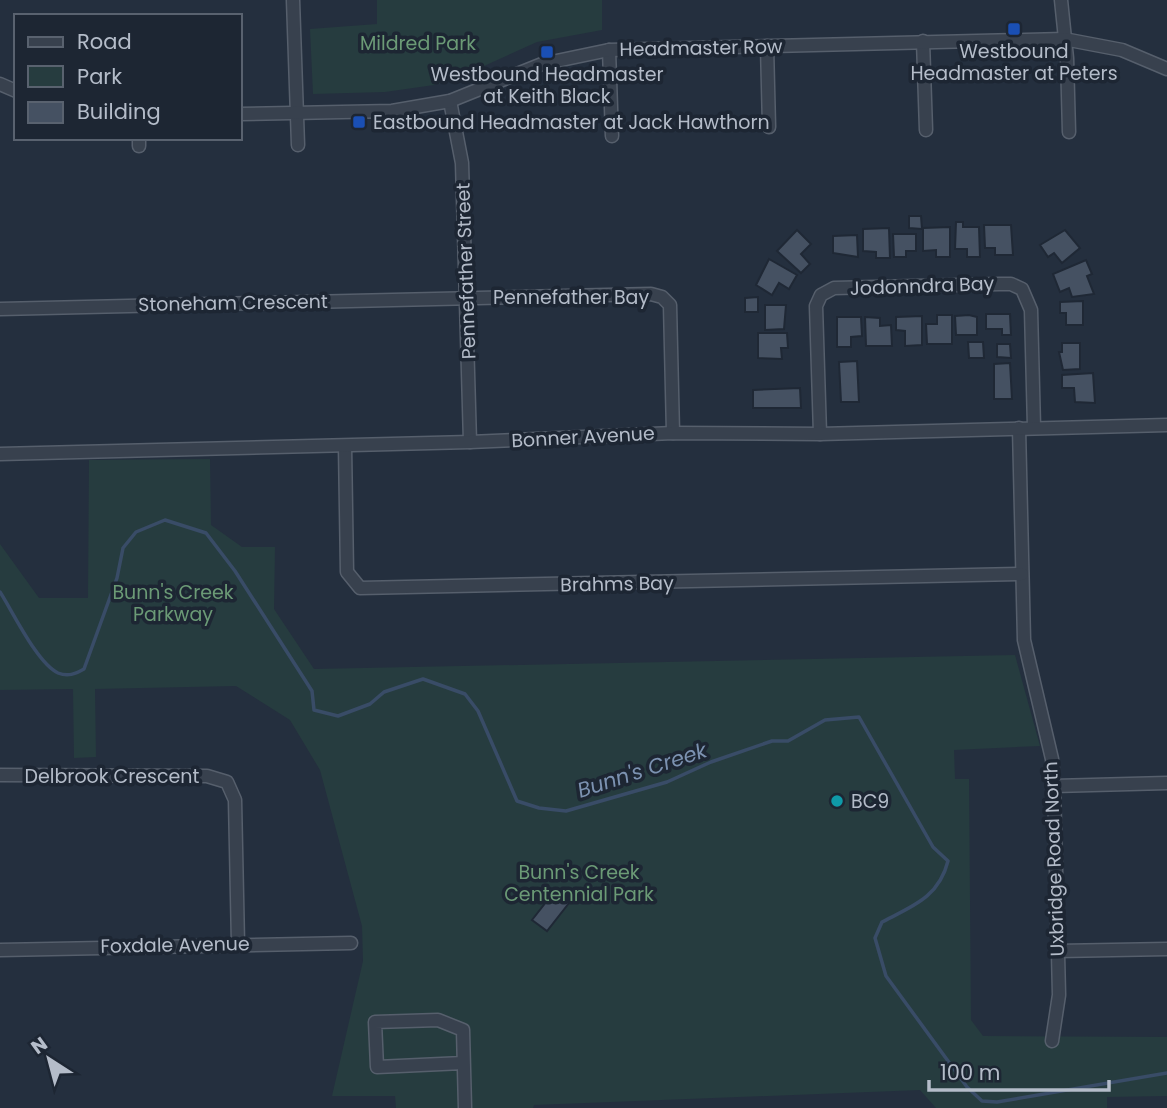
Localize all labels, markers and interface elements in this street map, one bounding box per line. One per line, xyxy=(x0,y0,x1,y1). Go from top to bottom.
legend xyxy=(14,14,242,140)
marker: Westbound Headmaster at Peters xyxy=(1006,21,1022,37)
text: Road xyxy=(77,27,132,56)
park label: Mildred Park xyxy=(360,30,476,57)
street label: Headmaster Row xyxy=(619,33,783,63)
place label: Westbound Headmaster at Peters xyxy=(910,38,1118,87)
marker: Westbound Headmaster at Keith Black xyxy=(539,44,555,60)
place label: Westbound Headmaster at Keith Black xyxy=(430,61,664,110)
text: Park xyxy=(77,62,122,91)
text: Building xyxy=(77,97,161,126)
place label: Eastbound Headmaster at Jack Hawthorn xyxy=(373,109,770,136)
marker: Eastbound Headmaster at Jack Hawthorn xyxy=(351,114,367,130)
street label: Pennefather Street xyxy=(449,182,483,360)
street label: Jodonndra Bay xyxy=(849,270,995,302)
street label: Pennefather Bay xyxy=(493,284,649,311)
street label: Stoneham Crescent xyxy=(138,288,328,318)
street label: Bonner Avenue xyxy=(511,420,655,454)
street label: Brahms Bay xyxy=(560,570,674,598)
park label: Bunn's Creek Parkway xyxy=(112,579,234,628)
water label: Bunn's Creek xyxy=(573,735,712,805)
street label: Uxbridge Road North xyxy=(1037,761,1071,957)
street label: Delbrook Crescent xyxy=(25,763,200,790)
place label: BC9 xyxy=(851,788,889,815)
marker: BC9 xyxy=(829,793,845,809)
park label: Bunn's Creek Centennial Park xyxy=(504,859,654,908)
street label: Foxdale Avenue xyxy=(100,930,250,960)
north arrow xyxy=(14,1024,84,1094)
text: N xyxy=(26,1031,53,1061)
scale bar xyxy=(929,1048,1109,1092)
text: 100 m xyxy=(940,1058,1000,1087)

